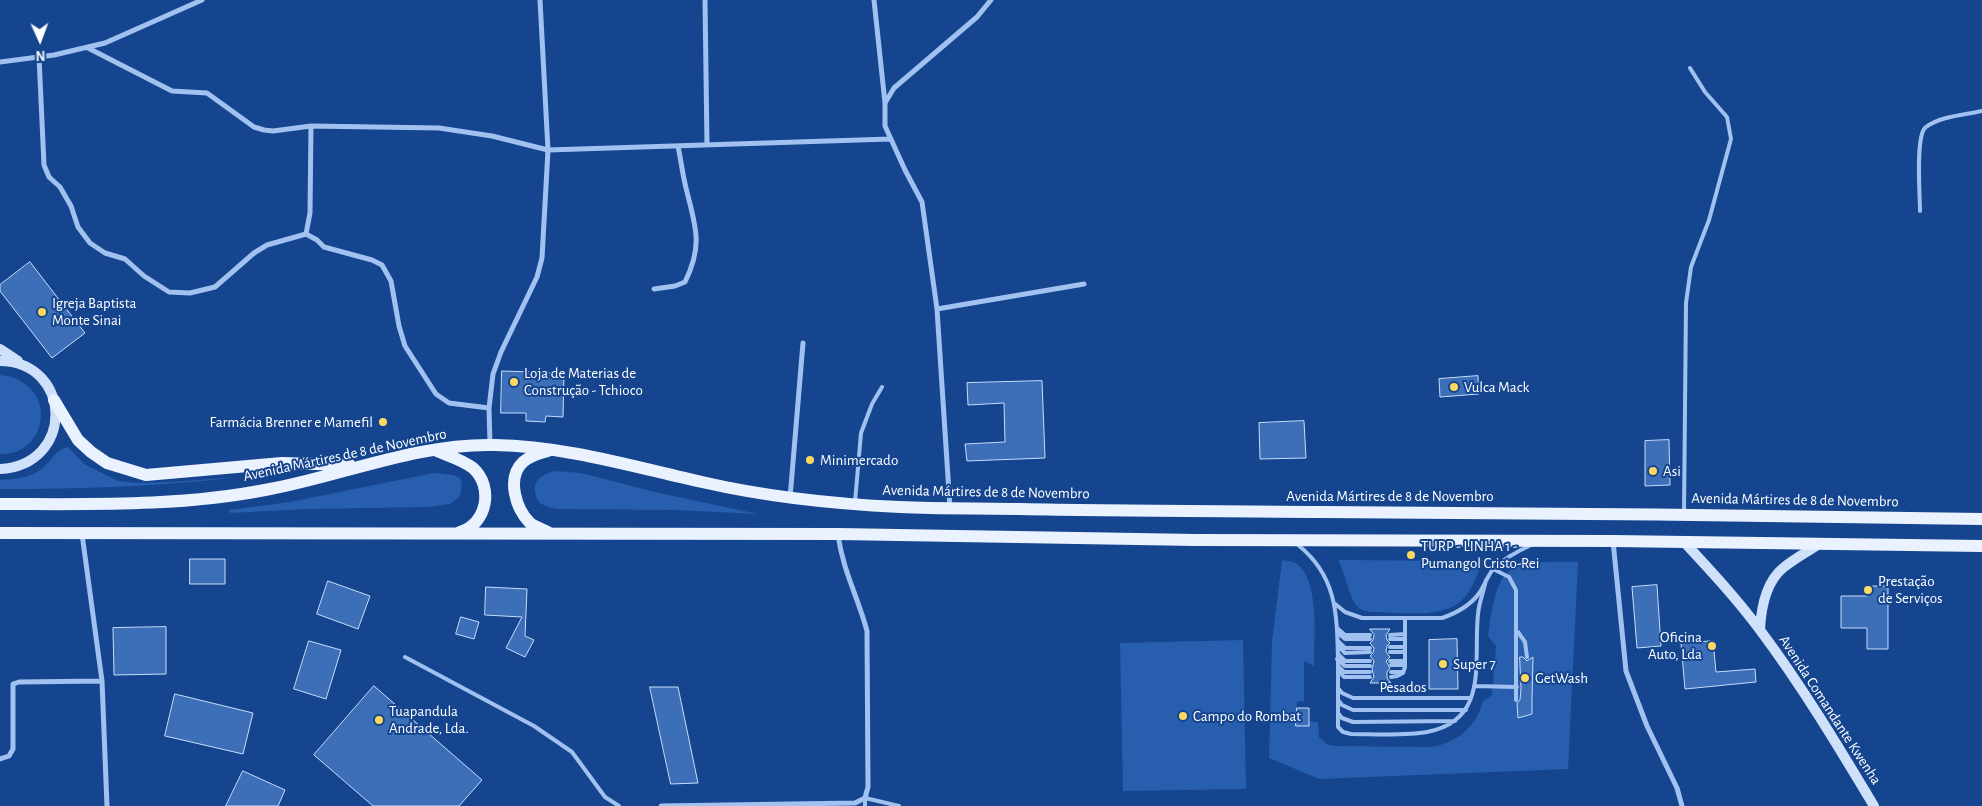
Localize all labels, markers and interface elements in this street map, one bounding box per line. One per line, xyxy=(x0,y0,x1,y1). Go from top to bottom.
north arrow xyxy=(15,15,65,65)
text: N xyxy=(35,48,46,62)
place label: Igreja Baptista Monte Sinai xyxy=(52,294,136,329)
marker: Igreja Baptista Monte Sinai xyxy=(36,306,48,318)
place label: Loja de Materias de Construção - Tchioco xyxy=(524,364,643,399)
marker: Loja de Materias de Construção - Tchioco xyxy=(508,376,520,388)
place label: Vulca Mack xyxy=(1464,378,1529,396)
marker: Vulca Mack xyxy=(1448,381,1460,393)
place label: Farmácia Brenner e Mamefil xyxy=(210,413,373,431)
marker: Farmácia Brenner e Mamefil xyxy=(377,416,389,428)
street label: Avenida Mártires de 8 de Novembro xyxy=(242,425,448,485)
place label: Minimercado xyxy=(820,451,898,469)
marker: Minimercado xyxy=(804,454,816,466)
place label: Asi xyxy=(1663,462,1681,480)
marker: Asi xyxy=(1647,465,1659,477)
street label: Avenida Mártires de 8 de Novembro xyxy=(882,481,1090,503)
street label: Avenida Mártires de 8 de Novembro xyxy=(1286,487,1494,505)
street label: Avenida Mártires de 8 de Novembro xyxy=(1691,489,1899,511)
place label: TURP - LINHA 1 - Pumangol Cristo-Rei xyxy=(1421,537,1539,572)
marker: TURP - LINHA 1 - Pumangol Cristo-Rei xyxy=(1405,549,1417,561)
place label: Prestação de Serviços xyxy=(1878,572,1943,607)
marker: Prestação de Serviços xyxy=(1862,584,1874,596)
place label: Oficina Auto, Lda xyxy=(1648,628,1702,663)
street label: Avenida Comandante Kwenha xyxy=(1775,632,1885,788)
marker: Oficina Auto, Lda xyxy=(1706,640,1718,652)
place label: Super 7 xyxy=(1453,655,1496,673)
marker: Super 7 xyxy=(1437,658,1449,670)
place label: GetWash xyxy=(1535,669,1588,687)
marker: GetWash xyxy=(1519,672,1531,684)
street label: Pesados xyxy=(1379,678,1427,696)
place label: Tuapandula Andrade, Lda. xyxy=(389,702,469,737)
place label: Campo do Rombat xyxy=(1193,707,1301,725)
marker: Campo do Rombat xyxy=(1177,710,1189,722)
marker: Tuapandula Andrade, Lda. xyxy=(373,714,385,726)

